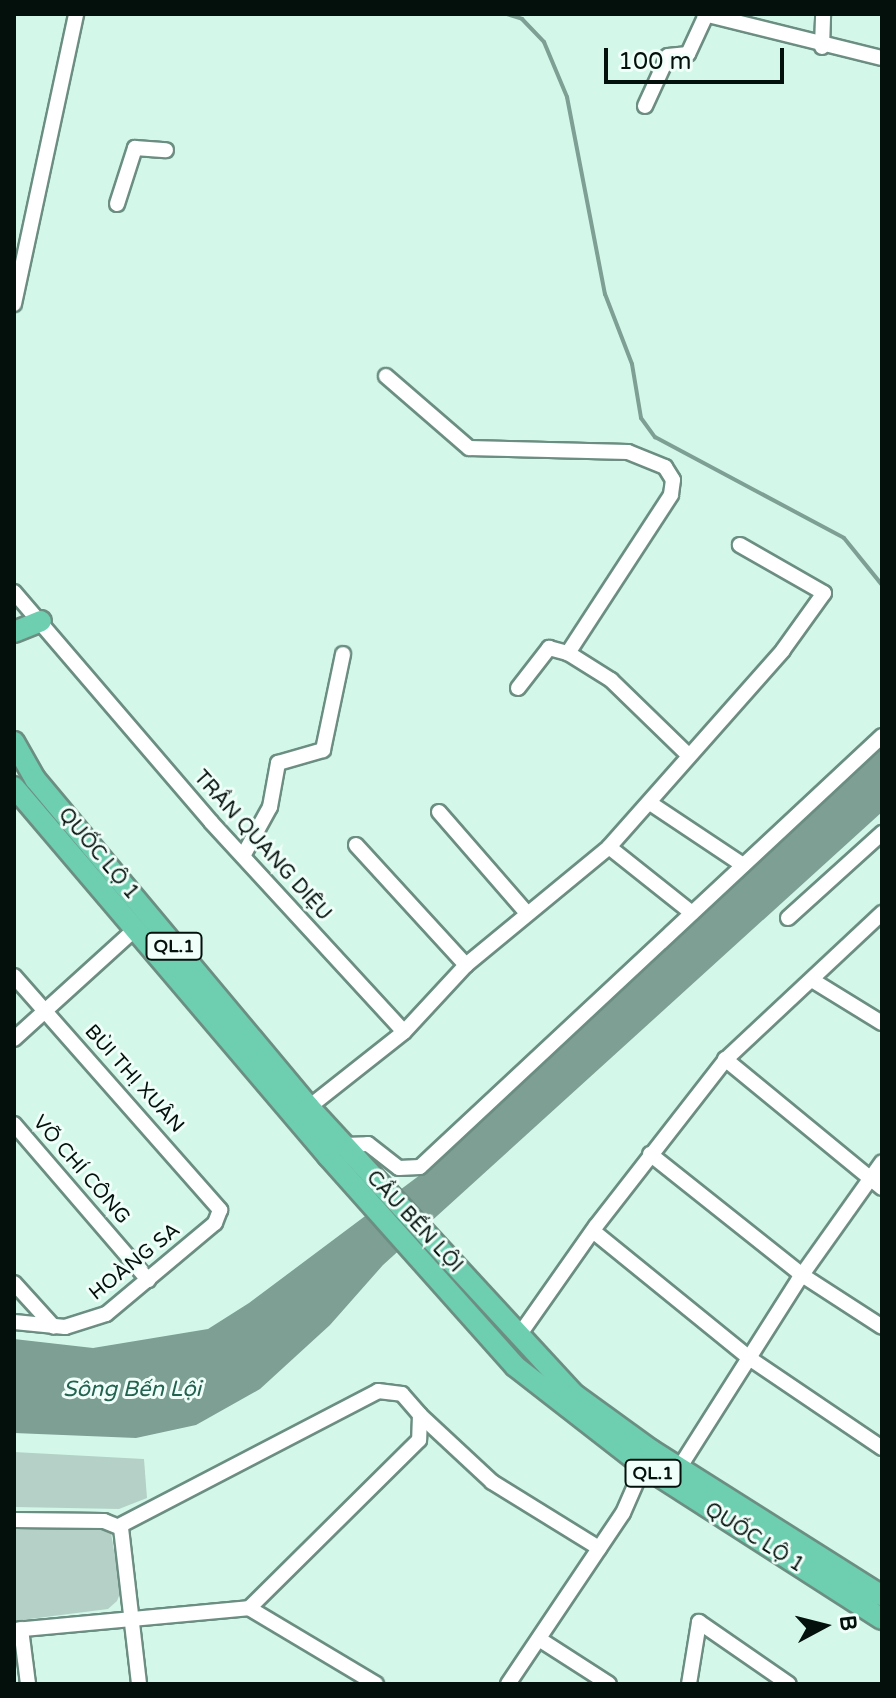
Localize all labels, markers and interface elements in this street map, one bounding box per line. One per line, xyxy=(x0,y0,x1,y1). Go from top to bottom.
scale bar xyxy=(608,32,788,82)
text: 100 m xyxy=(618,47,692,76)
street label: TRẦN QUANG DIỆU xyxy=(188,766,336,926)
street label: QUỐC LỘ 1 xyxy=(53,803,143,905)
road number: QL.1 xyxy=(144,932,204,960)
street label: BÙI THỊ XUÂN xyxy=(79,1020,189,1138)
street label: VÕ CHÍ CÔNG xyxy=(27,1111,135,1229)
street label: CẦU BẾN LỘI xyxy=(361,1166,467,1278)
street label: HOÀNG SA xyxy=(85,1218,185,1306)
water label: Sông Bến Lội xyxy=(63,1377,201,1403)
road number: QL.1 xyxy=(623,1459,683,1487)
street label: QUỐC LỘ 1 xyxy=(700,1498,808,1578)
north arrow xyxy=(784,1586,864,1666)
text: B xyxy=(834,1614,862,1632)

